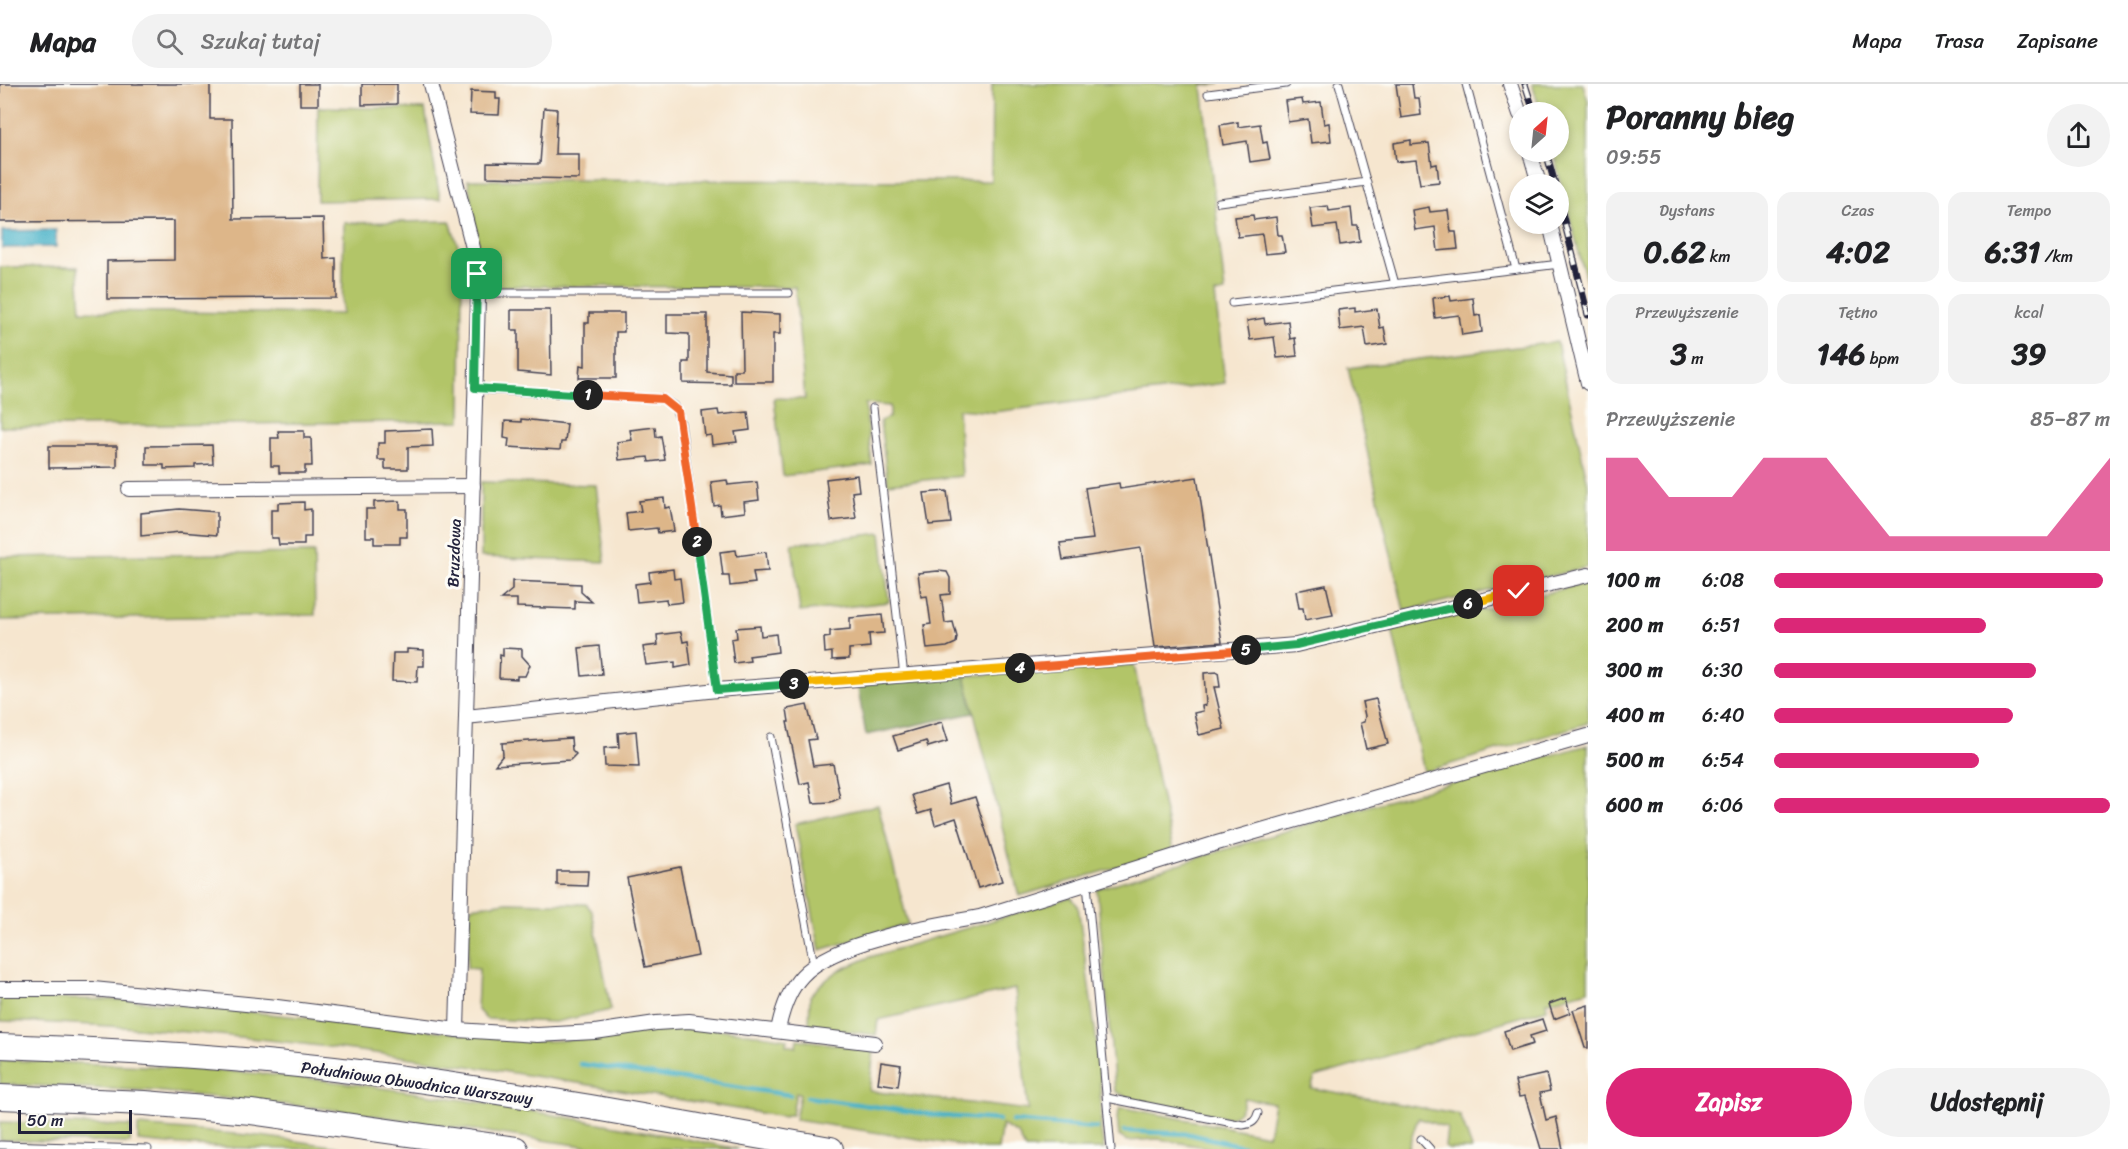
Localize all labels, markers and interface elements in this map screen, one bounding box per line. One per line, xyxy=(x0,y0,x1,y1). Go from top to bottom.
search box xyxy=(132,14,552,68)
text: Mapa xyxy=(30,17,96,66)
text: Szukaj tutaj xyxy=(201,22,320,61)
text: Mapa xyxy=(1852,22,1902,60)
text: Trasa xyxy=(1935,22,1984,60)
text: Zapisane xyxy=(2017,22,2098,60)
icon: search xyxy=(153,25,186,58)
text: Poranny bieg xyxy=(1606,88,1795,146)
north arrow xyxy=(1509,102,1569,162)
map controls xyxy=(1509,102,1569,234)
button: share xyxy=(2047,104,2110,167)
text: 09:55 xyxy=(1606,140,1661,175)
button: layers xyxy=(1509,174,1569,234)
text: Dystans xyxy=(1659,196,1715,225)
text: Czas xyxy=(1842,196,1874,225)
text: Tempo xyxy=(2007,196,2051,225)
text: 0.62 xyxy=(1643,225,1706,279)
text: 4:02 xyxy=(1826,225,1890,279)
text: 6:31 xyxy=(1985,225,2040,279)
text: km xyxy=(1706,242,1731,271)
text: /km xyxy=(2040,242,2073,271)
pin xyxy=(451,248,502,299)
icon: arrive xyxy=(460,257,493,290)
text: Przewyższenie xyxy=(1635,298,1739,327)
text: Tętno xyxy=(1838,298,1878,327)
text: kcal xyxy=(2014,298,2044,327)
text: 3 xyxy=(1671,327,1687,381)
text: 146 xyxy=(1817,327,1865,381)
text: 39 xyxy=(2012,327,2046,381)
text: m xyxy=(1687,344,1703,373)
text: bpm xyxy=(1865,344,1899,373)
pin: 1 xyxy=(573,380,603,410)
text: 1 xyxy=(585,380,591,409)
text: Przewyższenie xyxy=(1606,402,1735,437)
text: 85–87 m xyxy=(2030,402,2110,437)
street label: Bruzdowa xyxy=(438,518,470,588)
pin: 2 xyxy=(682,527,712,557)
text: 2 xyxy=(692,527,702,556)
text: 100 m xyxy=(1606,563,1660,598)
text: 6:08 xyxy=(1702,563,1744,598)
pin xyxy=(1493,565,1544,616)
icon: check xyxy=(1502,574,1535,607)
pin: 6 xyxy=(1453,589,1483,619)
text: 6 xyxy=(1463,589,1473,618)
text: 200 m xyxy=(1606,608,1663,643)
text: 6:51 xyxy=(1702,608,1740,643)
pin: 5 xyxy=(1231,635,1261,665)
text: 5 xyxy=(1241,635,1251,664)
pin: 4 xyxy=(1005,653,1035,683)
text: 4 xyxy=(1015,653,1025,682)
text: 300 m xyxy=(1606,653,1663,688)
text: 6:30 xyxy=(1702,653,1743,688)
pin: 3 xyxy=(779,669,809,699)
text: 3 xyxy=(790,669,798,698)
text: 400 m xyxy=(1606,698,1664,733)
text: 6:40 xyxy=(1702,698,1745,733)
text: 500 m xyxy=(1606,743,1664,778)
text: 6:54 xyxy=(1702,743,1744,778)
text: 600 m xyxy=(1606,788,1663,823)
text: 6:06 xyxy=(1702,788,1743,823)
street label: Południowa Obwodnica Warszawy xyxy=(299,1052,535,1114)
button: Zapisz xyxy=(1606,1068,1852,1137)
button: Udostępnij xyxy=(1864,1068,2110,1137)
text: 50 m xyxy=(27,1106,63,1135)
scale bar xyxy=(18,1107,132,1134)

